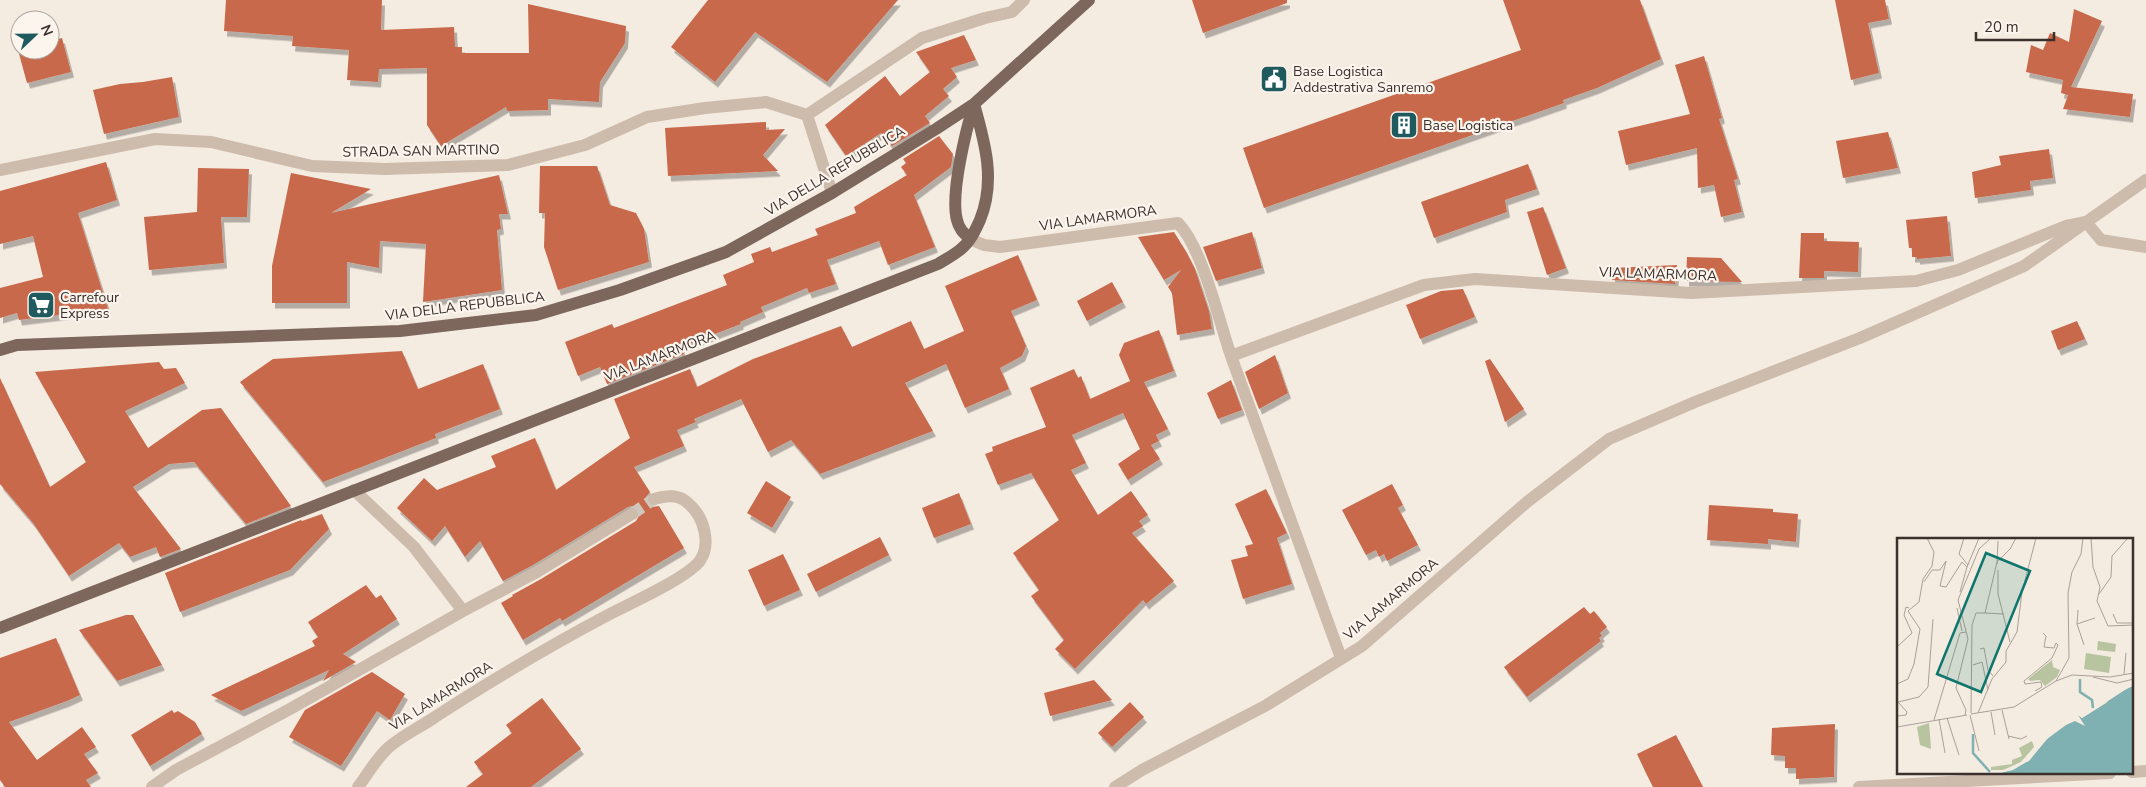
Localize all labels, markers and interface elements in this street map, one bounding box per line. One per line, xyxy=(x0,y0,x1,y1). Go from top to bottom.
north arrow xyxy=(10,10,60,60)
scale bar xyxy=(1976,10,2054,42)
text: 20 m xyxy=(1984,17,2019,37)
text: N xyxy=(36,22,57,39)
place label: Base Logistica Addestrativa Sanremo xyxy=(1293,62,1433,97)
public building icon: Base Logistica Addestrativa Sanremo xyxy=(1259,64,1289,94)
building icon: Base Logistica xyxy=(1389,110,1419,140)
place label: Base Logistica xyxy=(1423,116,1513,135)
street label: VIA DELLA REPUBBLICA xyxy=(761,122,909,221)
street label: STRADA SAN MARTINO xyxy=(342,140,500,162)
street label: VIA LAMARMORA xyxy=(1037,200,1158,236)
street label: VIA LAMARMORA xyxy=(1598,262,1717,286)
street label: VIA DELLA REPUBBLICA xyxy=(383,287,546,325)
place label: Carrefour Express xyxy=(60,288,119,323)
supermarket icon: Carrefour Express xyxy=(26,290,56,320)
street label: VIA LAMARMORA xyxy=(600,326,719,386)
inset map xyxy=(1897,538,2134,774)
street label: VIA LAMARMORA xyxy=(1339,554,1442,645)
street label: VIA LAMARMORA xyxy=(385,657,496,736)

